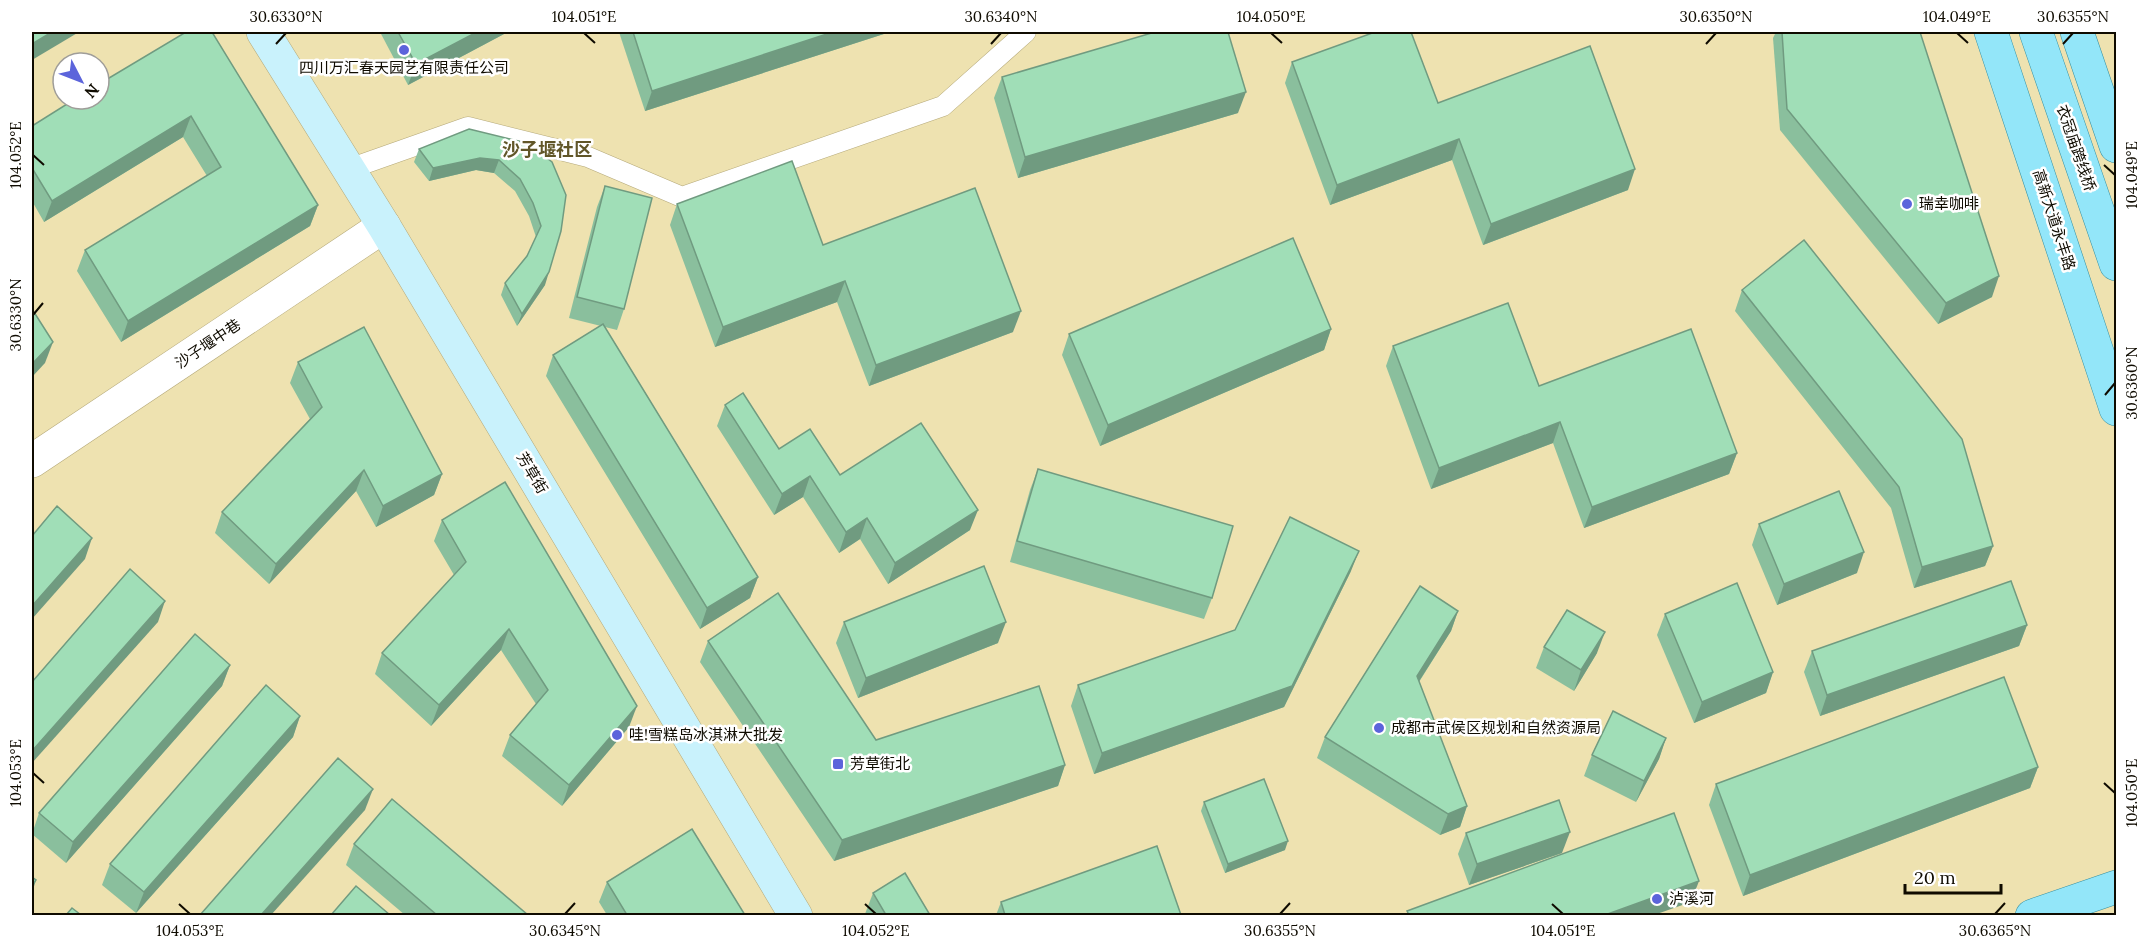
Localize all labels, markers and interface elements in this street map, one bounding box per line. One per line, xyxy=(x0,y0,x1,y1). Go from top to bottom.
text: 30.6330°N xyxy=(249,7,323,26)
text: 104.051°E xyxy=(552,7,616,26)
text: 30.6340°N xyxy=(965,7,1037,26)
text: 104.050°E xyxy=(1237,7,1305,26)
text: 30.6350°N xyxy=(1680,7,1753,26)
text: 104.049°E xyxy=(1923,7,1991,26)
text: 30.6355°N xyxy=(2037,7,2109,26)
marker: 四川万汇春天园艺有限责任公司 xyxy=(397,43,411,57)
north arrow xyxy=(51,51,111,111)
place label: 四川万汇春天园艺有限责任公司 xyxy=(299,58,509,77)
text: N xyxy=(81,80,104,102)
street label: 衣冠庙跨线桥 xyxy=(2053,102,2100,193)
text: 104.052°E xyxy=(6,121,25,189)
district label: 沙子堰社区 xyxy=(502,138,592,161)
text: 104.049°E xyxy=(2122,141,2141,209)
street label: 高新大道永丰路 xyxy=(2029,167,2080,273)
place label: 瑞幸咖啡 xyxy=(1919,194,1979,213)
marker: 瑞幸咖啡 xyxy=(1900,197,1914,211)
text: 30.6330°N xyxy=(6,278,25,352)
street label: 沙子堰中巷 xyxy=(171,315,244,372)
text: 30.6360°N xyxy=(2122,346,2141,420)
street label: 芳草街 xyxy=(513,449,552,497)
place label: 成都市武侯区规划和自然资源局 xyxy=(1391,718,1601,737)
marker: 成都市武侯区规划和自然资源局 xyxy=(1372,721,1386,735)
place label: 哇!雪糕岛冰淇淋大批发 xyxy=(629,725,783,744)
marker: 哇!雪糕岛冰淇淋大批发 xyxy=(610,728,624,742)
text: 104.053°E xyxy=(6,739,25,807)
place label: 芳草街北 xyxy=(850,754,910,773)
marker: 芳草街北 xyxy=(831,757,845,771)
text: 104.050°E xyxy=(2122,759,2141,827)
scale bar xyxy=(1905,857,2001,895)
text: 20 m xyxy=(1914,866,1956,889)
place label: 泸溪河 xyxy=(1669,889,1714,908)
marker: 泸溪河 xyxy=(1650,892,1664,906)
text: 104.053°E xyxy=(156,921,224,940)
text: 30.6345°N xyxy=(529,921,601,940)
text: 104.052°E xyxy=(842,921,910,940)
text: 30.6355°N xyxy=(1244,921,1316,940)
text: 104.051°E xyxy=(1531,921,1595,940)
text: 30.6365°N xyxy=(1959,921,2031,940)

